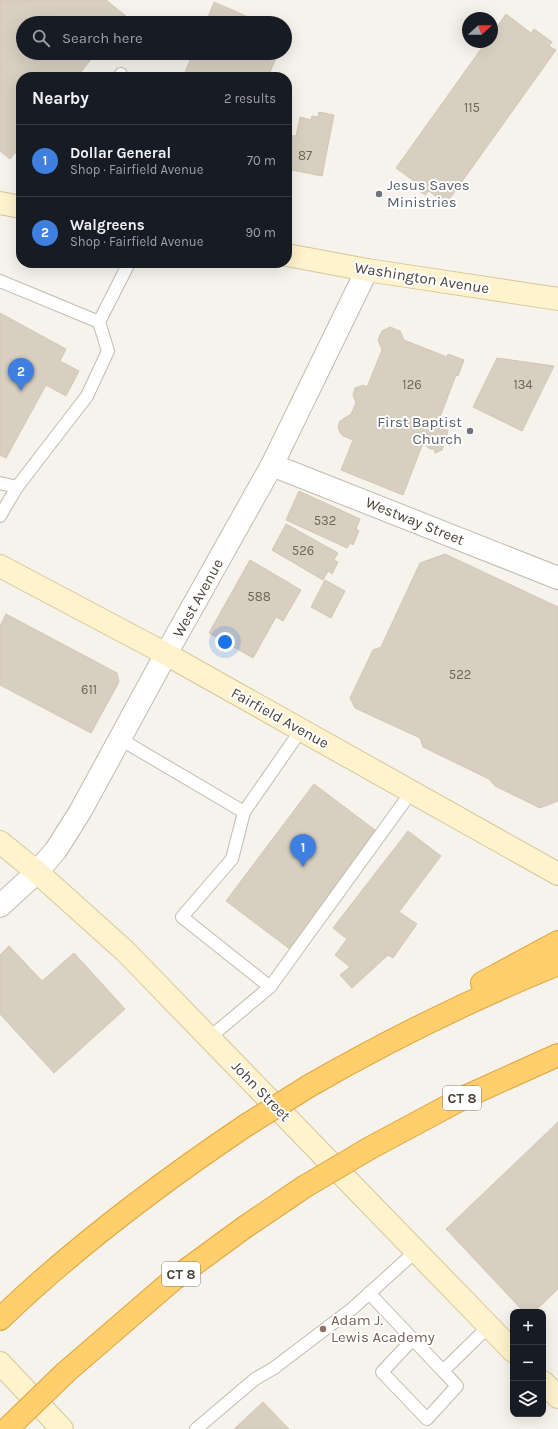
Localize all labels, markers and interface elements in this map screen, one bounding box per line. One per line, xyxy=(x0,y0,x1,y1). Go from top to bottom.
north arrow xyxy=(462,12,498,48)
search box xyxy=(16,16,292,60)
icon: search xyxy=(30,27,52,49)
text: Search here xyxy=(62,29,143,47)
text: Nearby xyxy=(32,88,89,108)
text: 2 results xyxy=(224,91,276,106)
house number: 115 xyxy=(464,100,480,115)
text: Dollar General xyxy=(70,144,171,162)
house number: 87 xyxy=(298,148,312,163)
text: 1 xyxy=(43,153,47,168)
text: 70 m xyxy=(247,153,276,168)
text: Shop · Fairfield Avenue xyxy=(70,162,203,177)
place label: Jesus Saves Ministries xyxy=(387,176,470,211)
marker: Jesus Saves Ministries xyxy=(374,189,384,199)
text: Walgreens xyxy=(70,216,145,234)
text: 2 xyxy=(41,225,49,240)
text: 90 m xyxy=(245,225,276,240)
text: Shop · Fairfield Avenue xyxy=(70,234,203,249)
street label: Washington Avenue xyxy=(353,258,491,298)
pin: 2 xyxy=(8,358,34,391)
house number: 126 xyxy=(402,377,422,392)
house number: 134 xyxy=(513,377,533,392)
place label: First Baptist Church xyxy=(377,413,462,448)
marker: First Baptist Church xyxy=(465,426,475,436)
street label: Westway Street xyxy=(363,493,467,549)
house number: 532 xyxy=(314,513,336,528)
house number: 526 xyxy=(292,543,314,558)
street label: West Avenue xyxy=(169,556,227,640)
house number: 588 xyxy=(247,589,271,604)
your location xyxy=(215,632,235,652)
house number: 522 xyxy=(449,667,471,682)
house number: 611 xyxy=(81,682,97,697)
street label: Fairfield Avenue xyxy=(228,684,332,752)
pin: 1 xyxy=(290,834,316,867)
street label: John Street xyxy=(228,1057,294,1125)
road number: CT 8 xyxy=(443,1086,481,1110)
road number: CT 8 xyxy=(162,1262,200,1286)
map controls xyxy=(510,1309,546,1417)
button: + xyxy=(510,1309,546,1345)
place label: Adam J. Lewis Academy xyxy=(331,1311,435,1346)
marker: Adam J. Lewis Academy xyxy=(318,1324,328,1334)
button: − xyxy=(510,1345,546,1381)
button: layers xyxy=(510,1381,546,1417)

